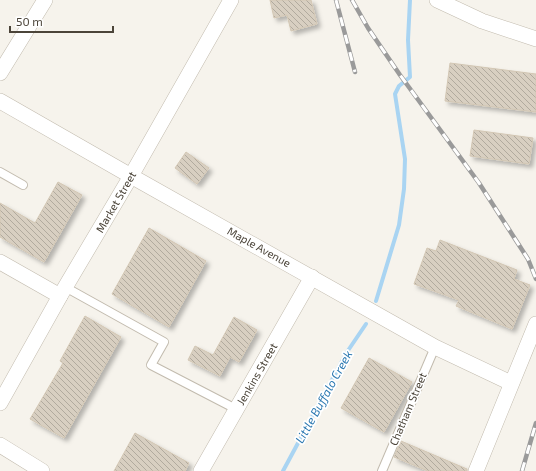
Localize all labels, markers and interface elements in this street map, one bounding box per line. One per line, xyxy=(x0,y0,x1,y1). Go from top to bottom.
scale bar xyxy=(10,8,113,34)
text: 50 m xyxy=(16,14,43,28)
street label: Market Street xyxy=(93,169,138,235)
street label: Maple Avenue xyxy=(225,224,293,269)
street label: Jenkins Street xyxy=(234,340,280,407)
water label: Little Buffalo Creek xyxy=(292,348,354,445)
street label: Chatham Street xyxy=(386,370,429,447)

